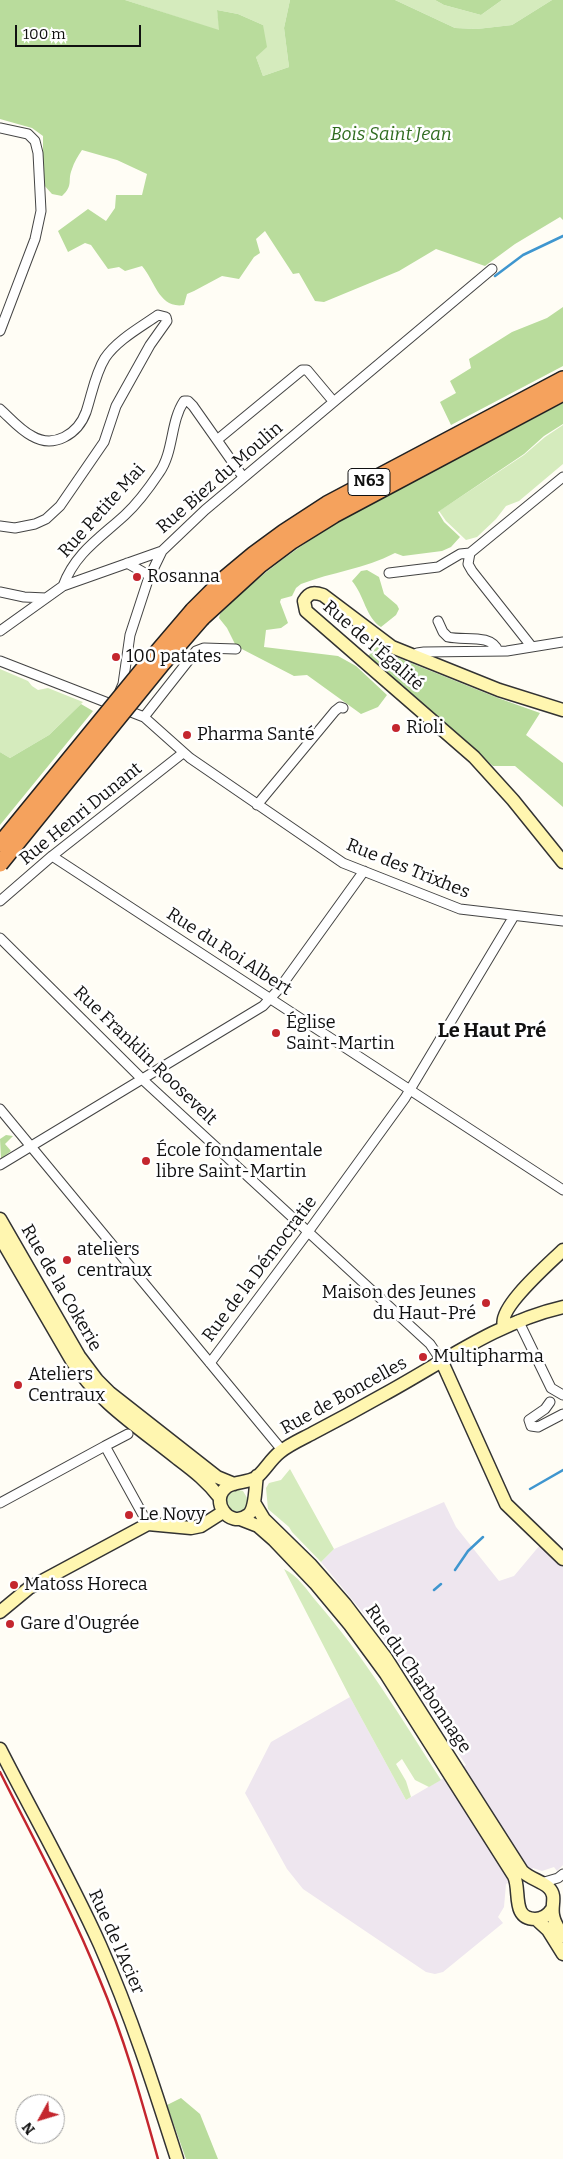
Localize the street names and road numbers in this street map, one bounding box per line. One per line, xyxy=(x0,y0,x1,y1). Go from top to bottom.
street label: Rue Biez du Moulin xyxy=(153,418,287,538)
street label: Rue Petite Mai xyxy=(54,460,150,562)
road number: N63 xyxy=(348,468,390,496)
street label: Rue de l'Égalité xyxy=(318,596,428,696)
street label: Rue Henri Dunant xyxy=(15,758,147,870)
street label: Rue des Trixhes xyxy=(343,834,473,904)
street label: Rue du Roi Albert xyxy=(162,904,296,1000)
street label: Rue Franklin Roosevelt xyxy=(69,982,221,1130)
street label: Rue de la Démocratie xyxy=(198,1192,322,1346)
street label: Rue de la Cokerie xyxy=(16,1221,106,1355)
street label: Rue de Boncelles xyxy=(277,1352,411,1440)
street label: Rue du Charbonnage xyxy=(360,1601,476,1757)
street label: Rue de l'Acier xyxy=(83,1886,149,1998)

